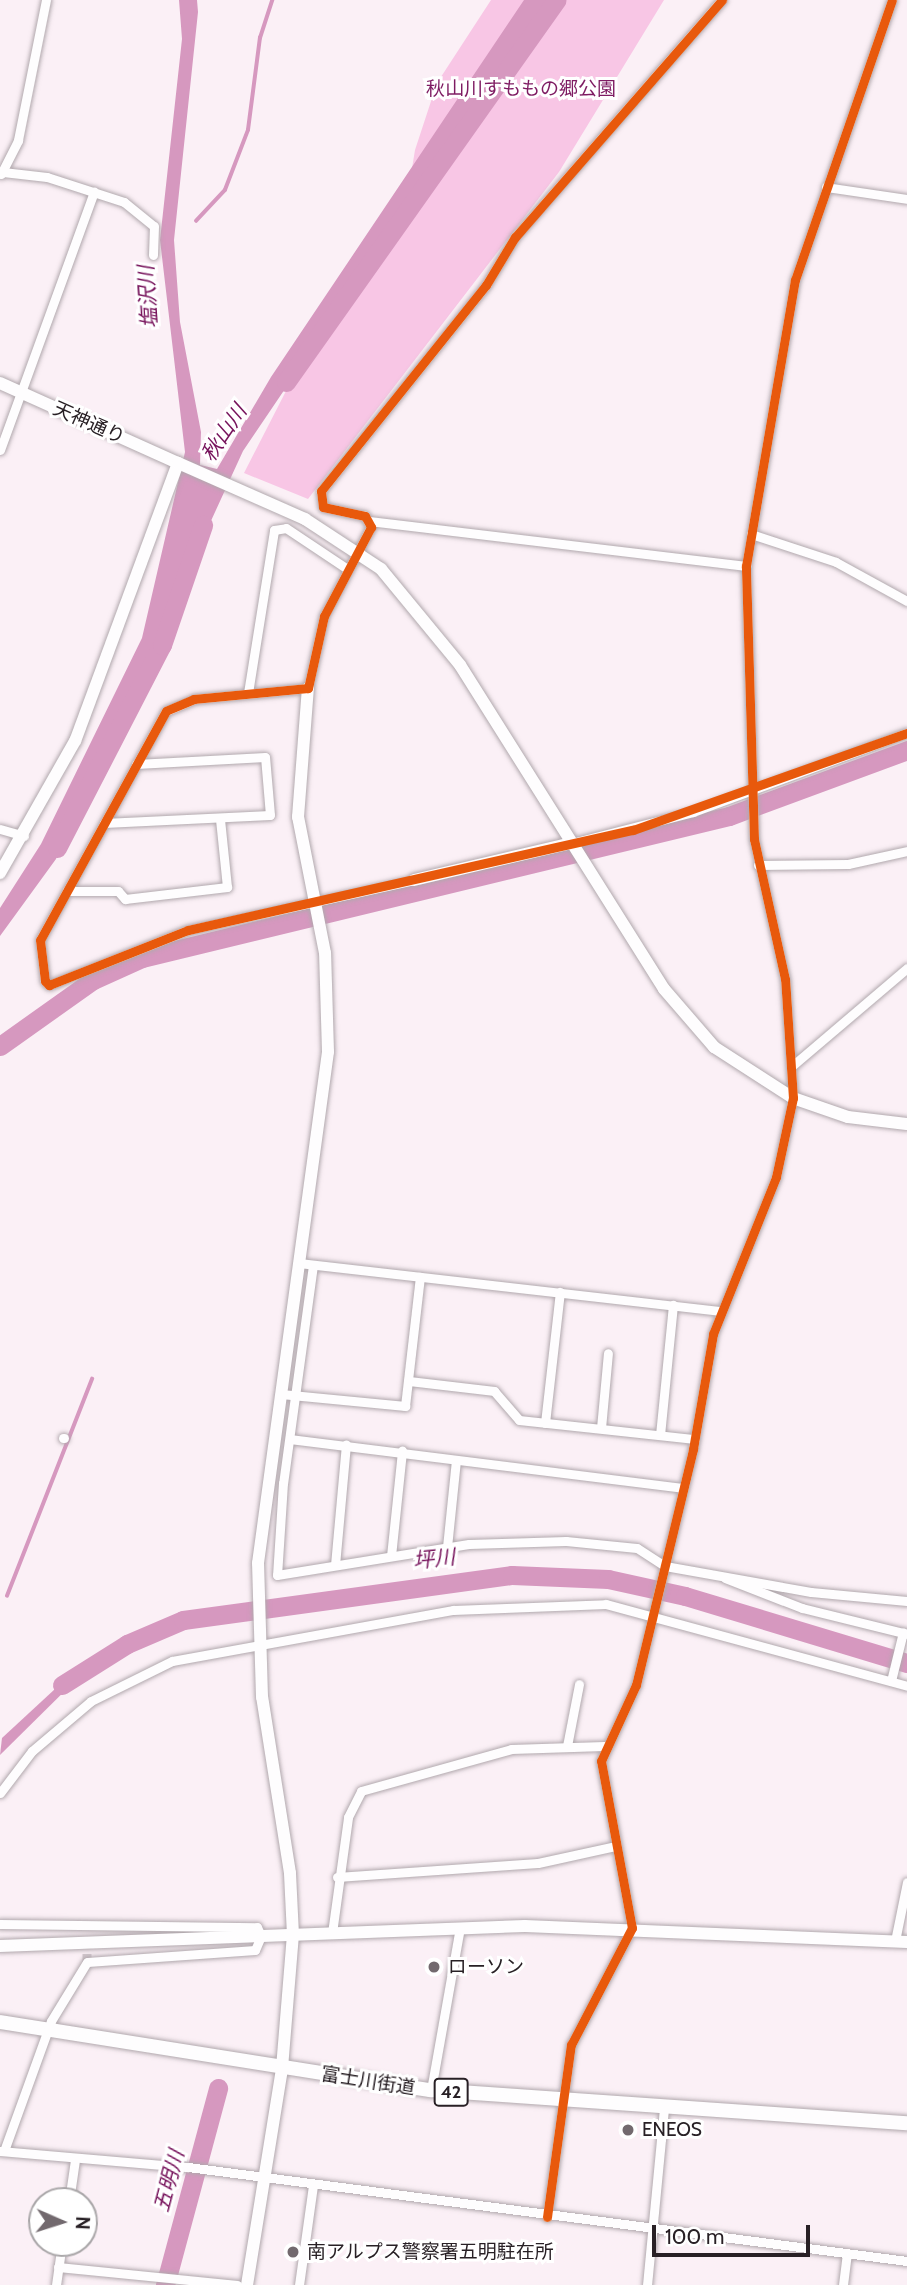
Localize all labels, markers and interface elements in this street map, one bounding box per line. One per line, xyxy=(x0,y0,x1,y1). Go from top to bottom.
park label: 秋山川すももの郷公園 xyxy=(426,78,616,100)
water label: 塩沢川 xyxy=(133,265,163,329)
street label: 天神通り xyxy=(50,397,128,449)
water label: 秋山川 xyxy=(196,400,252,466)
water label: 坪川 xyxy=(412,1544,456,1574)
place label: ローソン xyxy=(448,1956,524,1978)
marker: ローソン xyxy=(426,1959,442,1975)
street label: 富士川街道 xyxy=(319,2062,417,2100)
road number: 42 xyxy=(434,2078,468,2106)
place label: ENEOS xyxy=(642,2119,702,2141)
marker: ENEOS xyxy=(620,2122,636,2138)
water label: 五明川 xyxy=(149,2147,189,2215)
north arrow xyxy=(28,2187,98,2257)
scale bar xyxy=(655,2212,813,2256)
text: N xyxy=(71,2216,94,2230)
text: 100 m xyxy=(665,2224,724,2249)
place label: 南アルプス警察署五明駐在所 xyxy=(307,2241,554,2263)
marker: 南アルプス警察署五明駐在所 xyxy=(285,2244,301,2260)

